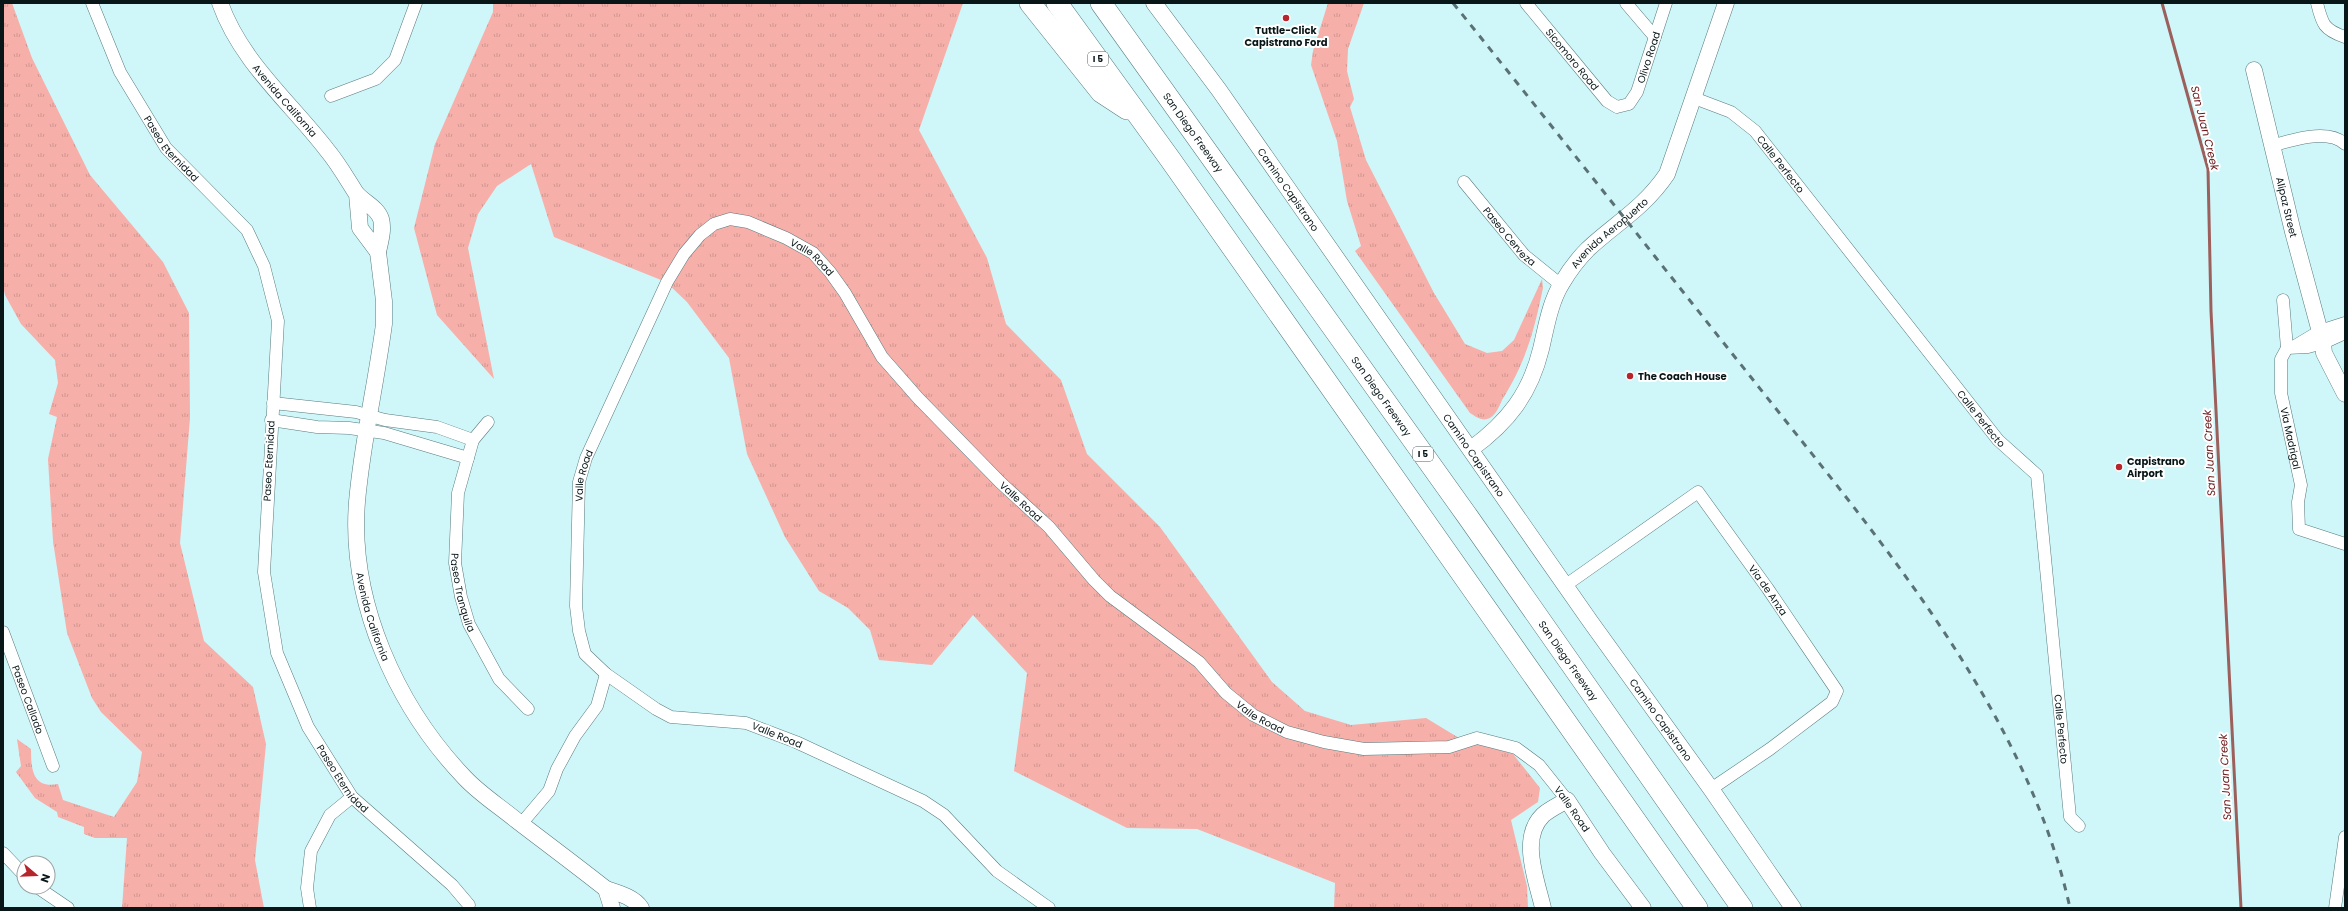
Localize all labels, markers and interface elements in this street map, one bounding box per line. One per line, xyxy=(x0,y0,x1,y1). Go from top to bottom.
marker: Tuttle-Click Capistrano Ford xyxy=(1281,13,1291,23)
place label: Tuttle-Click Capistrano Ford xyxy=(1245,23,1328,50)
street label: Sicomoro Road xyxy=(1542,25,1603,93)
street label: Olivo Road xyxy=(1633,30,1664,85)
road number: I 5 xyxy=(1088,52,1108,66)
street label: Avenida California xyxy=(249,61,321,140)
water label: San Juan Creek xyxy=(2187,84,2224,173)
street label: San Diego Freeway xyxy=(1160,89,1227,176)
street label: Paseo Eternidad xyxy=(141,113,202,185)
street label: Calle Perfecto xyxy=(1753,132,1808,196)
street label: Camino Capistrano xyxy=(1254,145,1323,234)
street label: Alipaz Street xyxy=(2272,175,2302,239)
street label: Avenida Aeropuerto xyxy=(1567,194,1651,271)
street label: Paseo Cerveza xyxy=(1480,204,1539,269)
street label: Valle Road xyxy=(788,234,838,279)
street label: San Diego Freeway xyxy=(1348,353,1416,439)
place label: The Coach House xyxy=(1638,369,1727,384)
marker: The Coach House xyxy=(1625,371,1635,381)
street label: Calle Perfecto xyxy=(1954,387,2009,451)
street label: Via Madrigal xyxy=(2277,406,2305,471)
water label: San Juan Creek xyxy=(2199,408,2219,497)
street label: Camino Capistrano xyxy=(1440,410,1509,500)
street label: Paseo Eternidad xyxy=(259,420,279,502)
street label: Valle Road xyxy=(571,447,596,502)
road number: I 5 xyxy=(1413,447,1433,461)
place label: Capistrano Airport xyxy=(2127,454,2186,481)
marker: Capistrano Airport xyxy=(2114,462,2124,472)
street label: Valle Road xyxy=(996,478,1046,525)
street label: Paseo Tranquila xyxy=(447,553,479,635)
street label: Via de Anza xyxy=(1745,562,1791,618)
street label: Avenida California xyxy=(353,571,393,663)
street label: San Diego Freeway xyxy=(1535,617,1602,704)
street label: Paseo Callado xyxy=(8,663,48,736)
street label: Camino Capistrano xyxy=(1626,675,1696,764)
street label: Calle Perfecto xyxy=(2051,694,2072,765)
street label: Valle Road xyxy=(1233,697,1287,737)
street label: Valle Road xyxy=(749,718,805,752)
water label: San Juan Creek xyxy=(2215,732,2235,821)
street label: Paseo Eternidad xyxy=(313,741,372,816)
street label: Valle Road xyxy=(1551,783,1593,835)
north arrow xyxy=(16,855,56,895)
text: N xyxy=(37,872,54,885)

